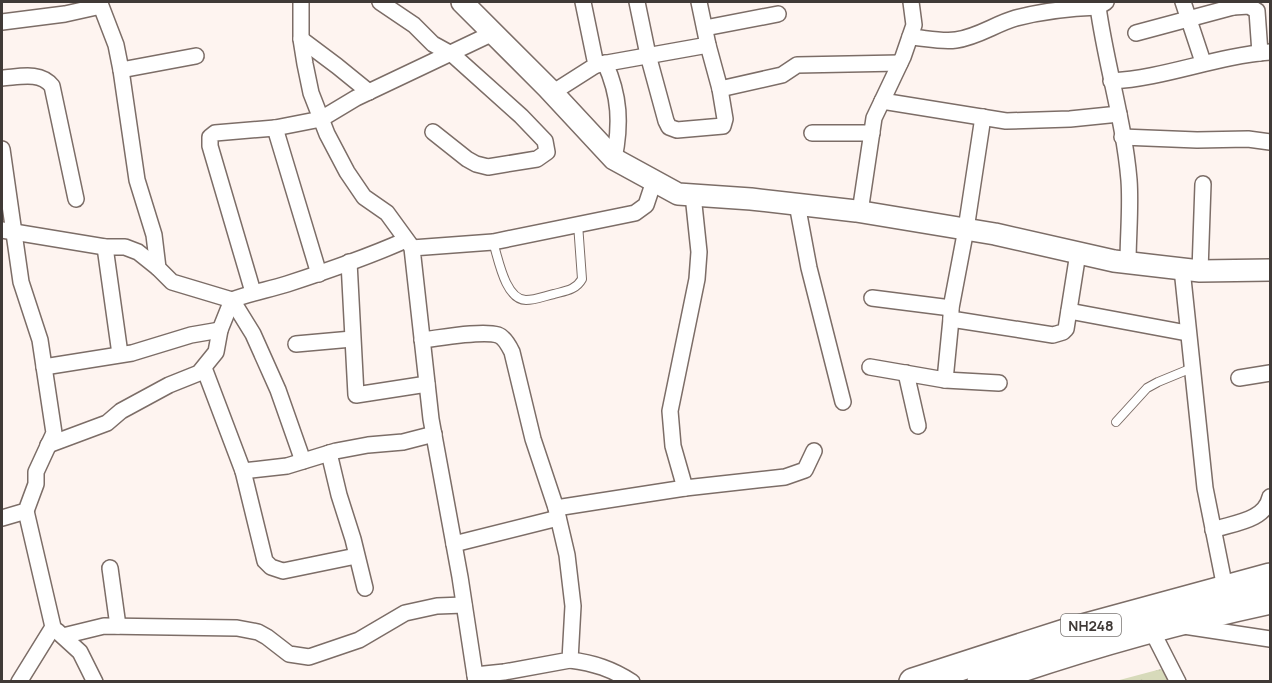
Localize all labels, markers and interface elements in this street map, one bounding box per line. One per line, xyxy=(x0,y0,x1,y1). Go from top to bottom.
road number: NH248 xyxy=(1061,614,1121,636)

